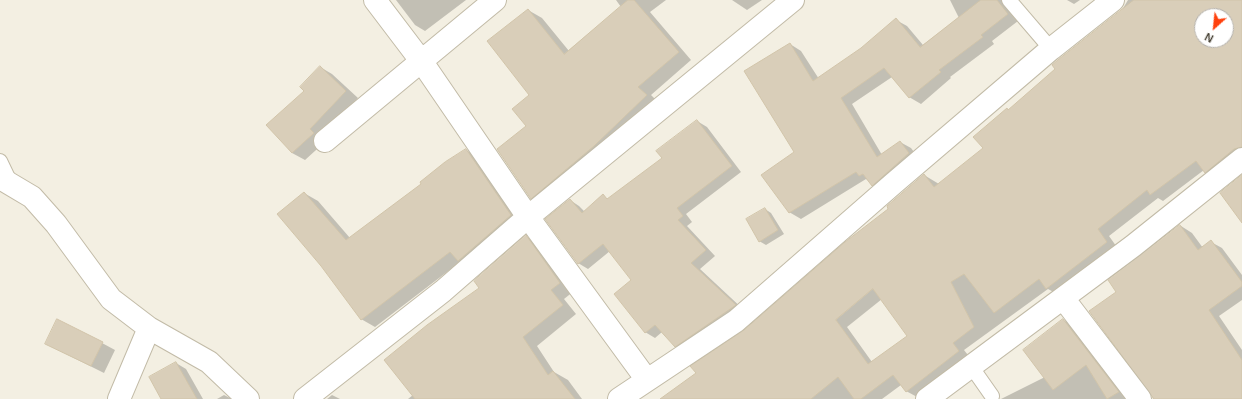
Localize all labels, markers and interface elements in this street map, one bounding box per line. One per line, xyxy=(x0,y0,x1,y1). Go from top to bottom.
north arrow xyxy=(1194,8,1234,48)
text: N xyxy=(1203,31,1215,45)

